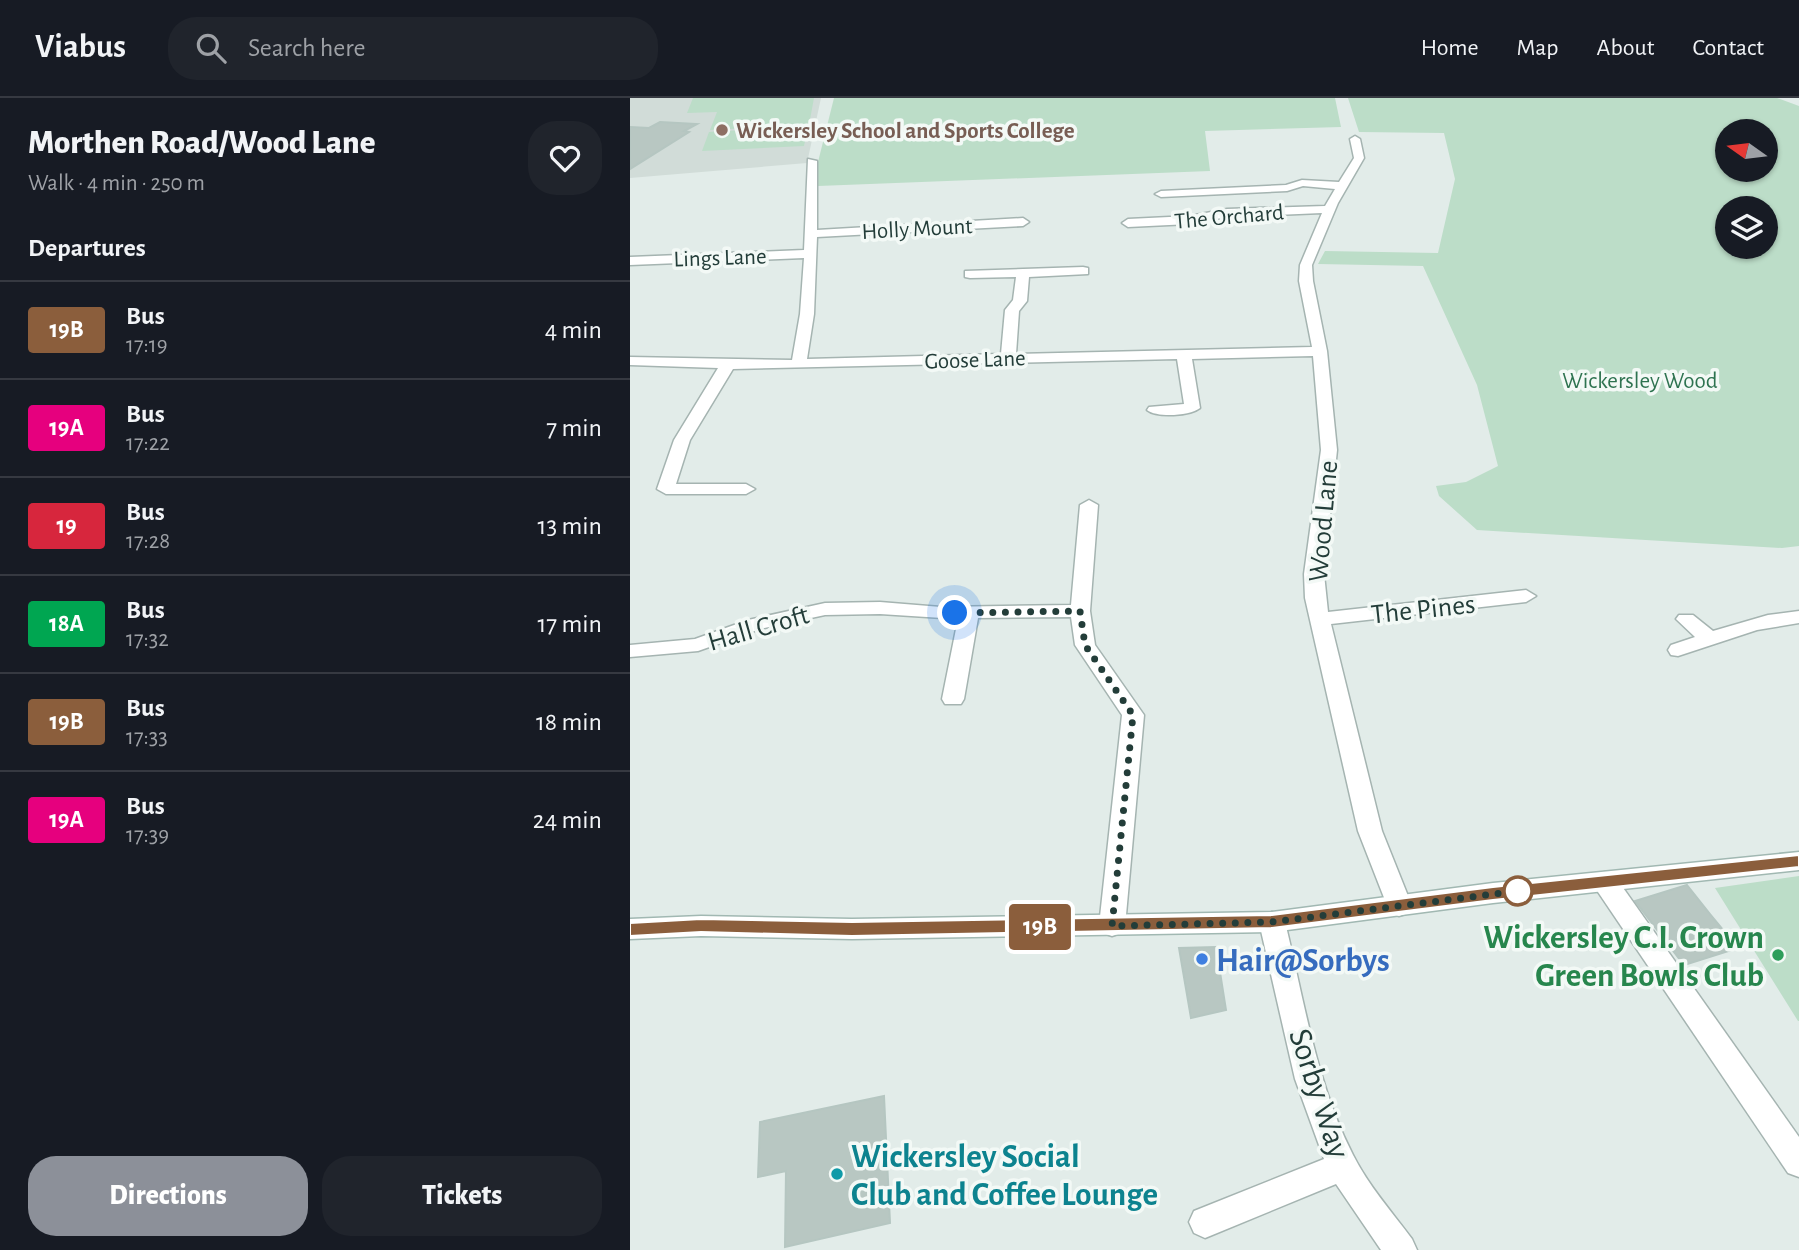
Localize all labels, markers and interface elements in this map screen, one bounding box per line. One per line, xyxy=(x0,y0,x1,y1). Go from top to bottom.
search box xyxy=(168,17,658,80)
icon: search xyxy=(192,29,230,67)
text: Viabus xyxy=(35,31,126,64)
text: Search here xyxy=(248,35,366,61)
text: Home xyxy=(1421,36,1479,60)
text: Map xyxy=(1517,36,1559,60)
text: About xyxy=(1597,36,1654,60)
text: Contact xyxy=(1692,36,1764,60)
north arrow xyxy=(1715,119,1778,182)
map controls xyxy=(1715,119,1778,259)
place label: Wickersley School and Sports College xyxy=(736,120,1075,143)
button: heart xyxy=(528,121,602,195)
marker: Wickersley School and Sports College xyxy=(714,122,730,138)
text: Morthen Road/Wood Lane xyxy=(28,127,375,160)
text: Walk · 4 min · 250 m xyxy=(28,172,205,195)
button: layers xyxy=(1715,196,1778,259)
street label: The Orchard xyxy=(1173,201,1285,234)
street label: Holly Mount xyxy=(861,215,974,244)
text: Departures xyxy=(28,235,146,261)
street label: Lings Lane xyxy=(673,245,767,272)
text: Bus xyxy=(126,303,165,329)
text: 4 min xyxy=(545,317,602,343)
text: 19B xyxy=(49,318,84,342)
text: 17:19 xyxy=(126,334,168,357)
street label: Goose Lane xyxy=(924,347,1026,374)
park label: Wickersley Wood xyxy=(1562,370,1718,393)
text: Bus xyxy=(126,401,165,427)
text: 7 min xyxy=(546,415,602,441)
text: 19A xyxy=(49,416,84,440)
text: 17:22 xyxy=(126,432,170,455)
street label: Wood Lane xyxy=(1305,459,1343,583)
text: Bus xyxy=(126,499,165,525)
text: 13 min xyxy=(538,513,602,539)
text: 19 xyxy=(56,514,77,538)
text: 17:28 xyxy=(126,530,170,553)
street label: The Pines xyxy=(1370,591,1477,629)
your location xyxy=(937,595,972,630)
text: Bus xyxy=(126,597,165,623)
street label: Hall Croft xyxy=(705,601,812,657)
text: 17 min xyxy=(537,611,602,637)
text: 18A xyxy=(49,612,84,636)
text: 17:32 xyxy=(126,628,169,651)
text: Bus xyxy=(126,695,165,721)
text: 18 min xyxy=(536,709,602,735)
text: 19B xyxy=(49,710,84,734)
text: 17:33 xyxy=(126,726,168,749)
text: Bus xyxy=(126,793,165,819)
text: 24 min xyxy=(533,807,602,833)
text: 19A xyxy=(49,808,84,832)
text: 17:39 xyxy=(126,824,169,847)
unlabelled marker xyxy=(1503,876,1533,906)
line badge: 19B xyxy=(1000,904,1080,950)
text: 19B xyxy=(1023,915,1057,939)
place label: Wickersley C.I. Crown Green Bowls Club xyxy=(1483,922,1764,993)
place label: Hair@Sorbys xyxy=(1216,945,1390,978)
marker: Wickersley C.I. Crown Green Bowls Club xyxy=(1770,947,1786,963)
marker: Hair@Sorbys xyxy=(1194,951,1210,967)
street label: Sorby Way xyxy=(1282,1025,1355,1163)
place label: Wickersley Social Club and Coffee Lounge xyxy=(851,1141,1158,1212)
button: Directions xyxy=(28,1156,308,1236)
button: Tickets xyxy=(322,1156,602,1236)
marker: Wickersley Social Club and Coffee Lounge xyxy=(829,1166,845,1182)

